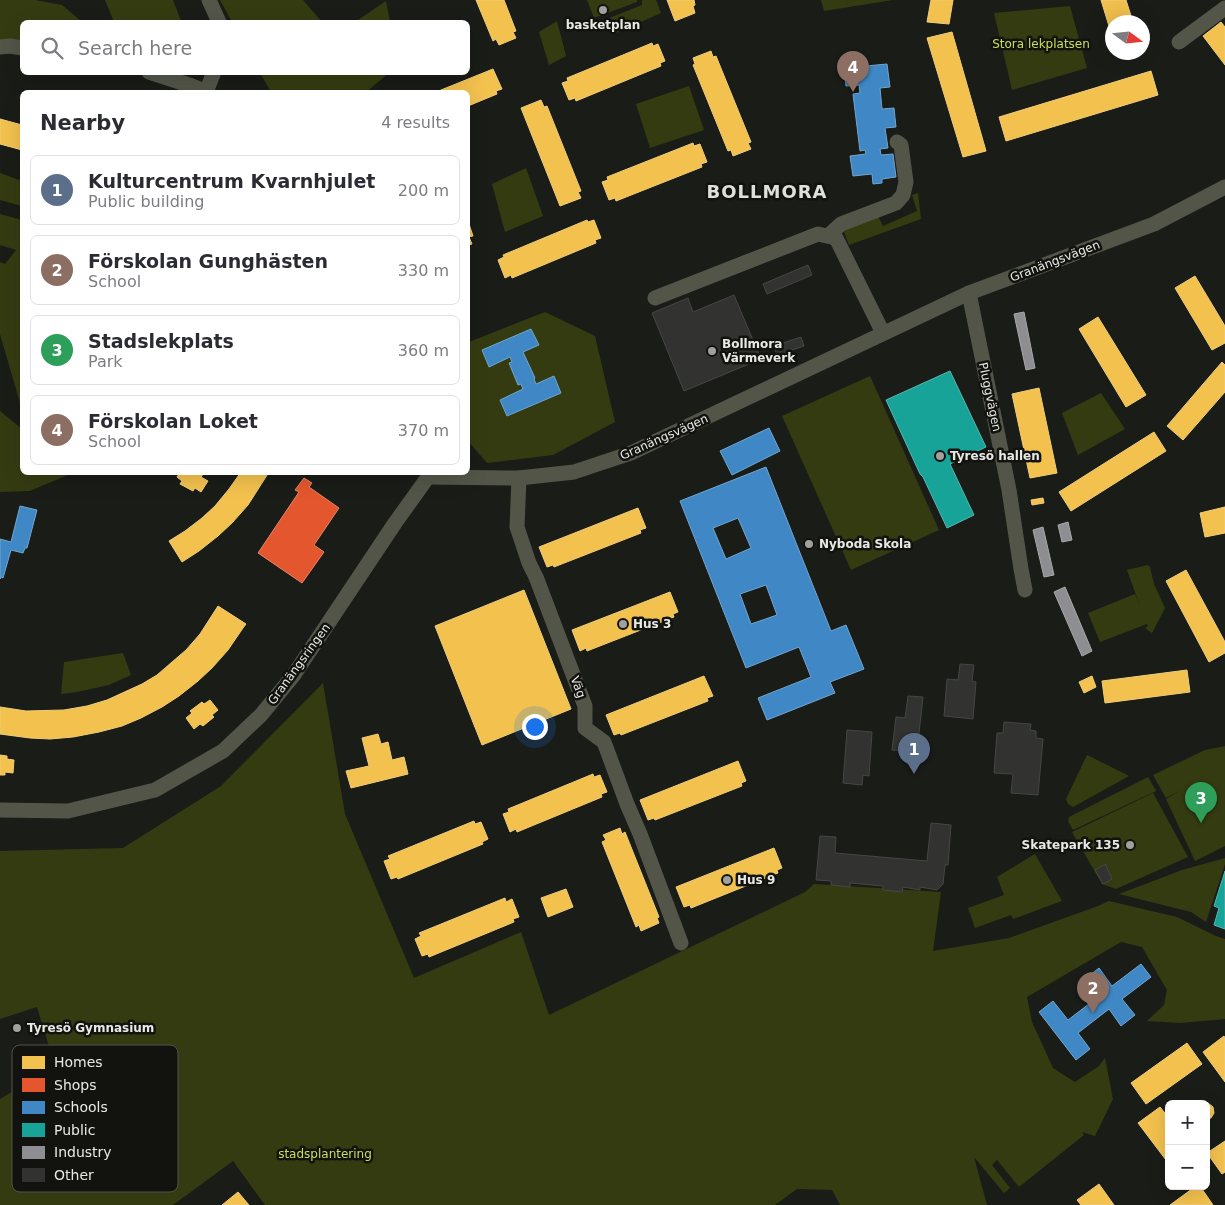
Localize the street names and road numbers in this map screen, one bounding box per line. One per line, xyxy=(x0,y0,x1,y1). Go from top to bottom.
street label: Granängsvägen xyxy=(1008,237,1102,285)
street label: Pluggvägen xyxy=(976,361,1004,433)
street label: Granängsvägen xyxy=(618,411,710,463)
street label: Granängsringen xyxy=(265,621,333,707)
street label: Väg xyxy=(568,674,588,700)

